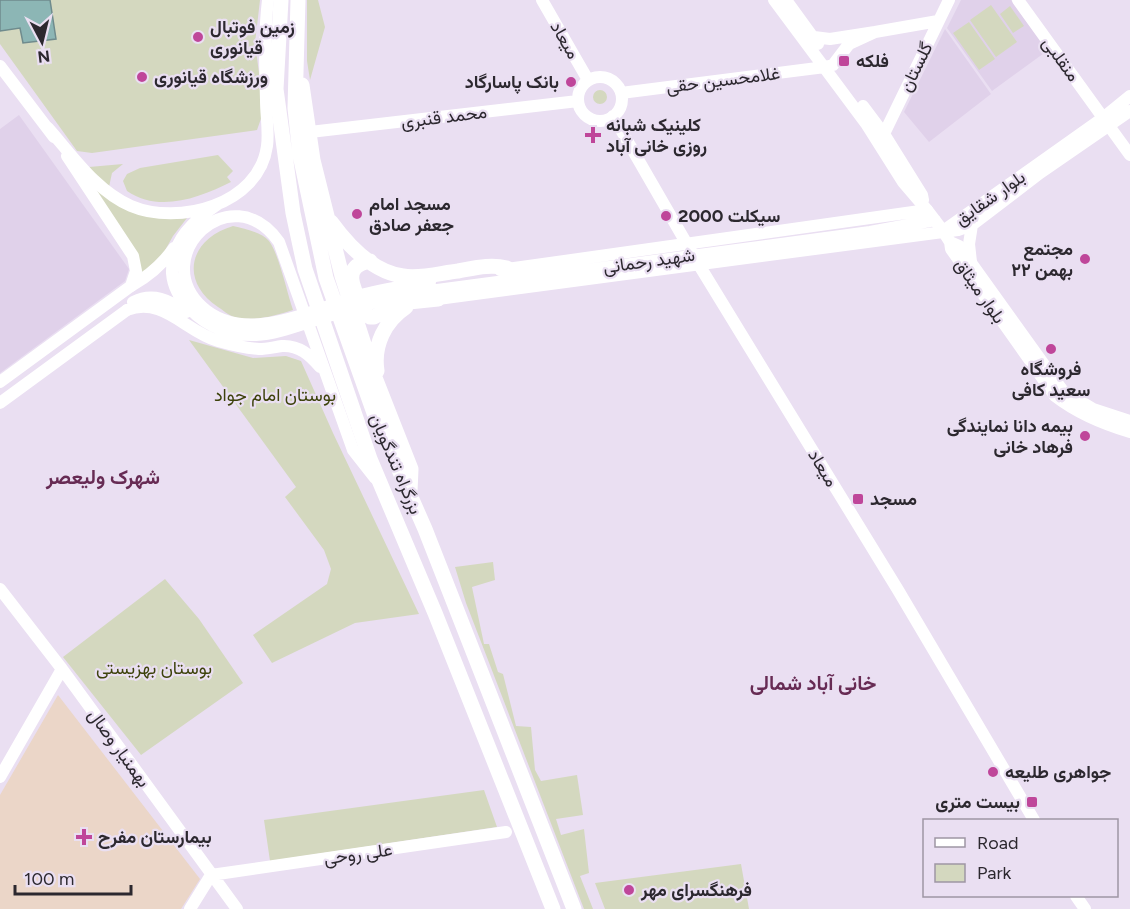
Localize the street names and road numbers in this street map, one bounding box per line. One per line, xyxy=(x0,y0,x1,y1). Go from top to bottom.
street label: میعاد xyxy=(546,17,584,63)
street label: منقلبی xyxy=(1037,32,1085,86)
street label: گلستان xyxy=(895,38,937,96)
street label: غلامحسین حقی xyxy=(665,62,781,98)
street label: محمد قنبری xyxy=(400,101,488,133)
street label: بلوار شقایق xyxy=(950,166,1030,230)
street label: شهید رحمانی xyxy=(602,244,696,278)
street label: بلوار میثاق xyxy=(950,254,1010,328)
street label: بزرگراه تندگویان xyxy=(365,410,427,518)
street label: میعاد xyxy=(803,445,843,491)
street label: بهمنیار وصال xyxy=(83,704,155,792)
street label: علی روحی xyxy=(322,838,394,870)

